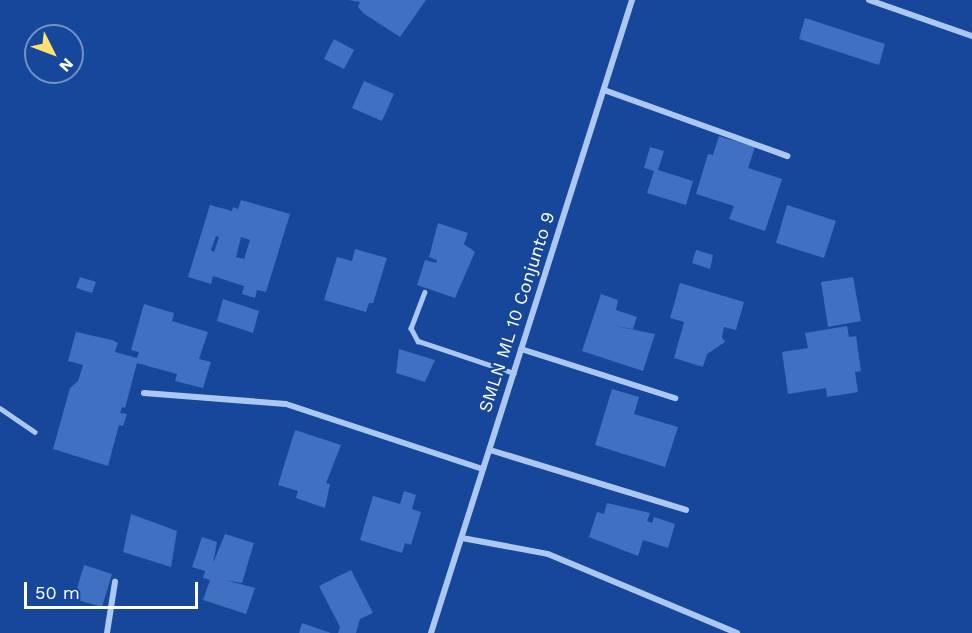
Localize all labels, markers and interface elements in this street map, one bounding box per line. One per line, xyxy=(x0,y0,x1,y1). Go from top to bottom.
north arrow xyxy=(24,24,84,84)
text: N xyxy=(55,54,77,76)
street label: SMLN ML 10 Conjunto 9 xyxy=(474,209,560,415)
scale bar xyxy=(27,570,201,608)
text: 50 m xyxy=(35,582,80,603)

